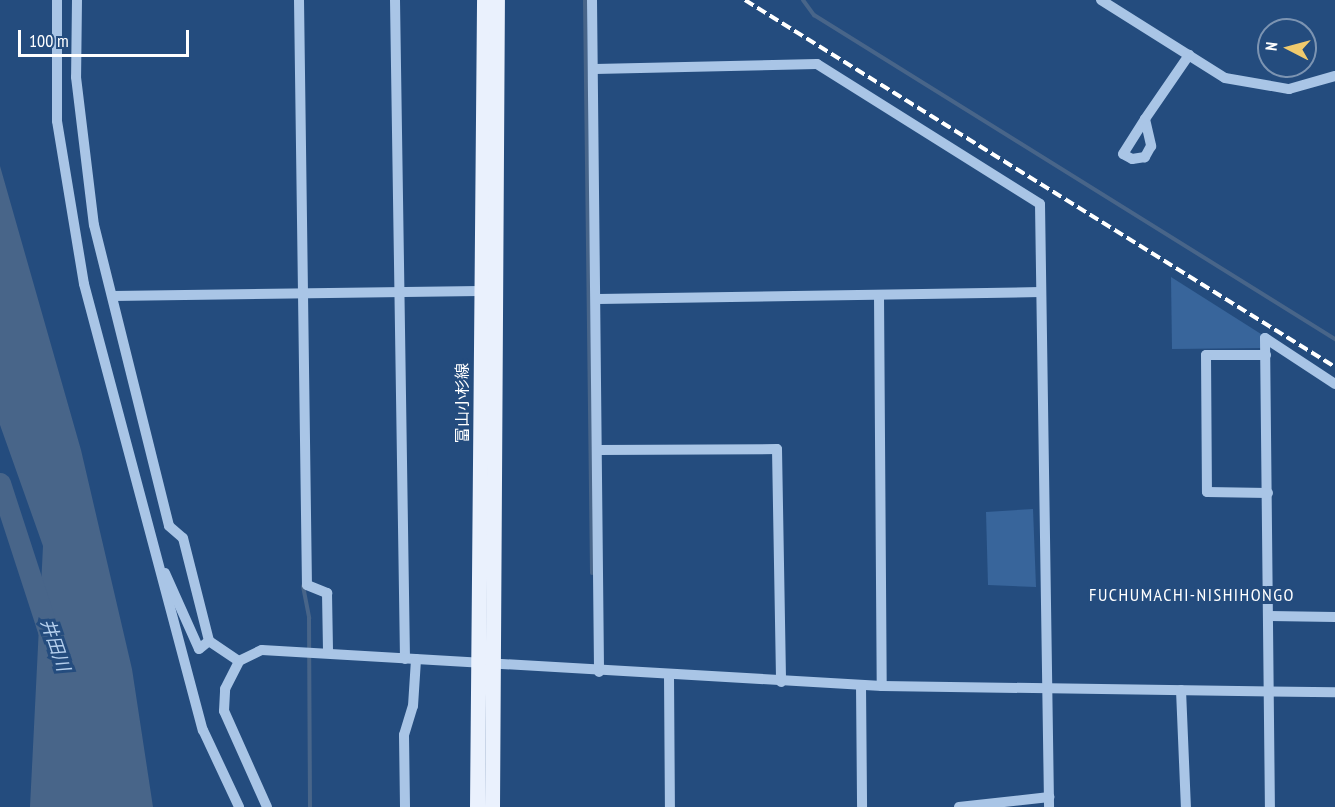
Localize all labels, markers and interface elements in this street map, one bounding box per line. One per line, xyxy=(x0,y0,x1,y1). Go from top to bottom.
scale bar xyxy=(21,18,192,56)
north arrow xyxy=(1257,18,1317,78)
text: 100 m xyxy=(29,29,69,52)
text: N xyxy=(1261,41,1281,52)
street label: 富山小杉線 xyxy=(452,363,472,443)
district label: FUCHUMACHI-NISHIHONGO xyxy=(1089,584,1295,606)
water label: 井田川 xyxy=(36,616,74,674)

